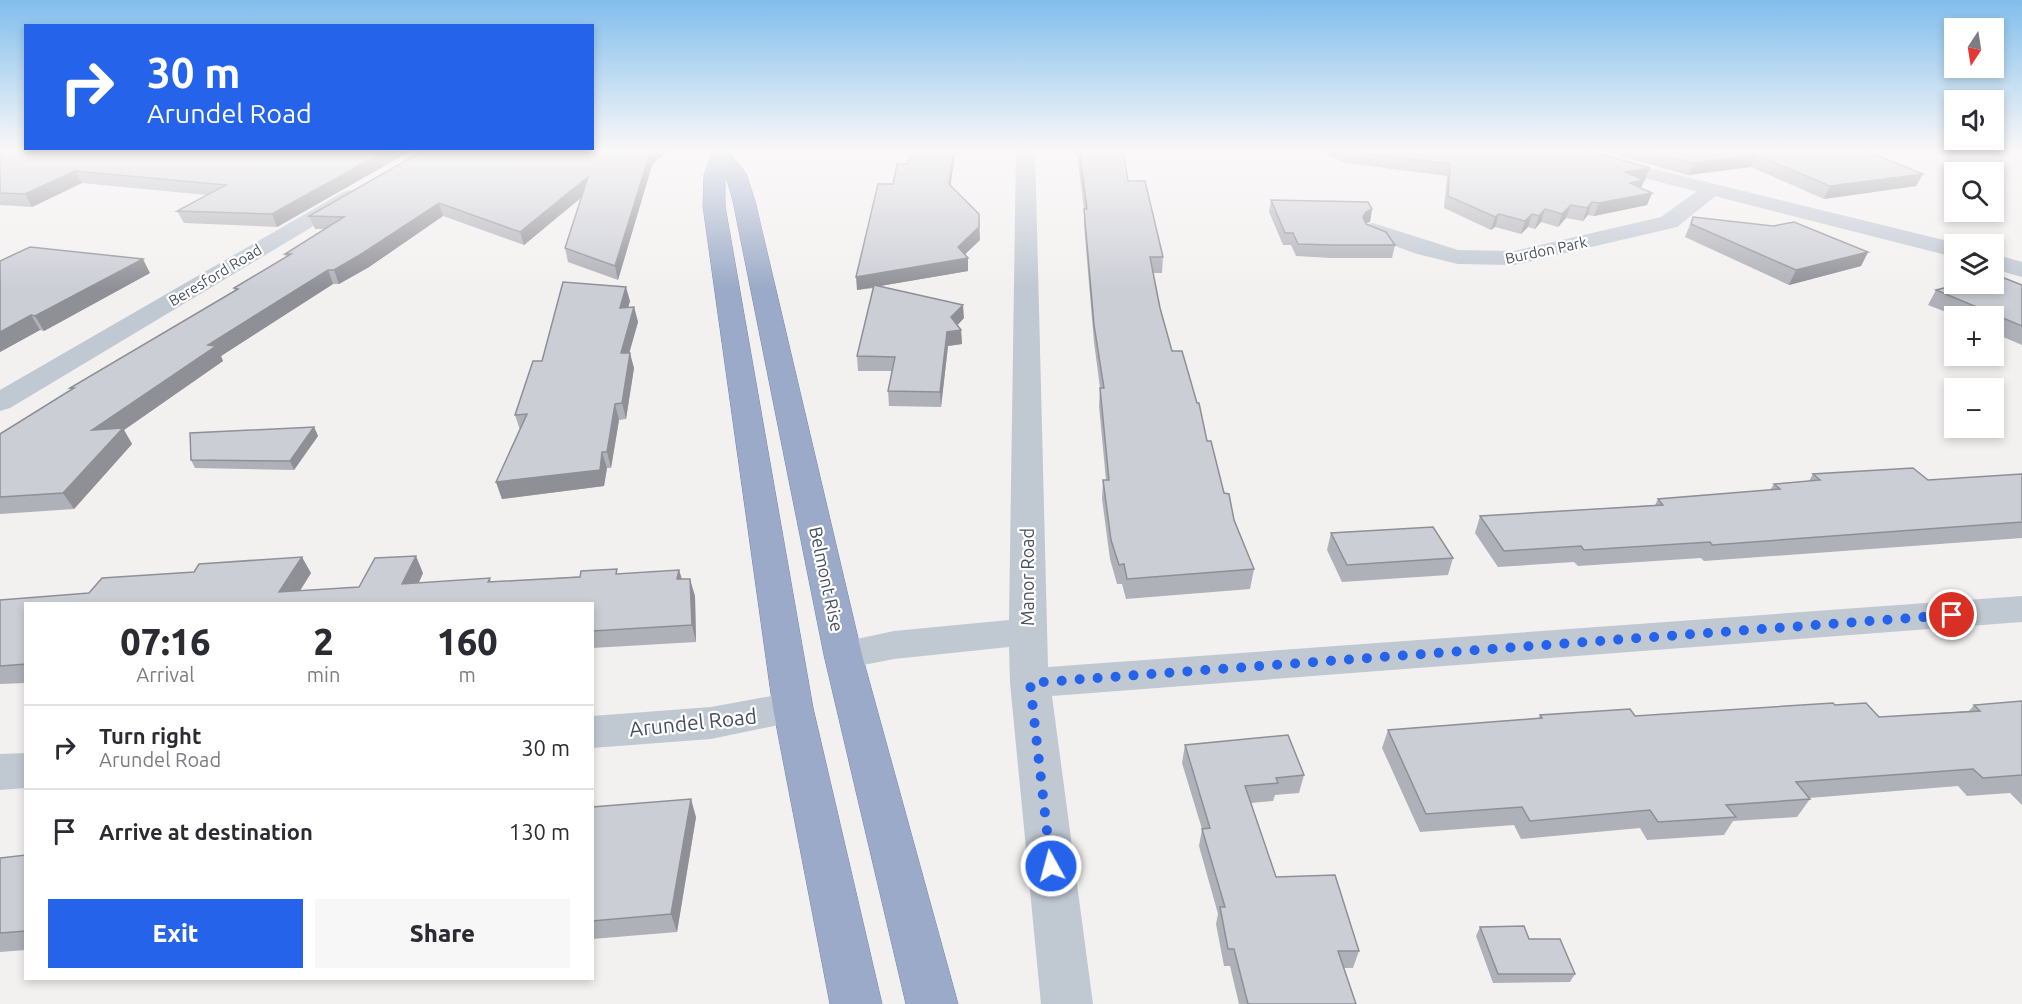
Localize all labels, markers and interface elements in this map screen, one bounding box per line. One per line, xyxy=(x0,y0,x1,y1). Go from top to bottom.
north arrow xyxy=(1944,18,2004,78)
map controls xyxy=(1944,18,2004,438)
icon: right xyxy=(48,48,126,126)
text: 30 m xyxy=(147,49,241,96)
button: sound xyxy=(1944,90,2004,150)
text: Arundel Road xyxy=(147,98,312,128)
button: search xyxy=(1944,162,2004,222)
street label: Burdon Park xyxy=(1504,233,1589,267)
button: layers xyxy=(1944,234,2004,294)
street label: Beresford Road xyxy=(166,241,264,309)
button: + xyxy=(1944,306,2004,366)
button: − xyxy=(1944,378,2004,438)
street label: Belmont Rise xyxy=(806,525,848,633)
street label: Manor Road xyxy=(1017,528,1037,626)
pin xyxy=(1926,589,1977,640)
icon: arrive xyxy=(1935,598,1968,631)
text: 07:16 xyxy=(120,621,210,662)
text: 2 xyxy=(313,621,334,662)
text: 160 xyxy=(437,621,498,662)
text: Arrival xyxy=(136,663,195,686)
text: min xyxy=(307,663,340,686)
text: m xyxy=(459,663,476,686)
street label: Arundel Road xyxy=(628,703,758,741)
text: Turn right xyxy=(99,723,201,748)
icon: right xyxy=(48,731,81,764)
text: 30 m xyxy=(521,735,570,760)
text: Arundel Road xyxy=(99,748,221,771)
icon: arrive xyxy=(48,815,81,848)
text: Arrive at destination xyxy=(99,819,313,844)
text: 130 m xyxy=(509,819,570,844)
position arrow xyxy=(1019,834,1083,898)
button: Exit xyxy=(48,899,303,968)
button: Share xyxy=(315,899,570,968)

